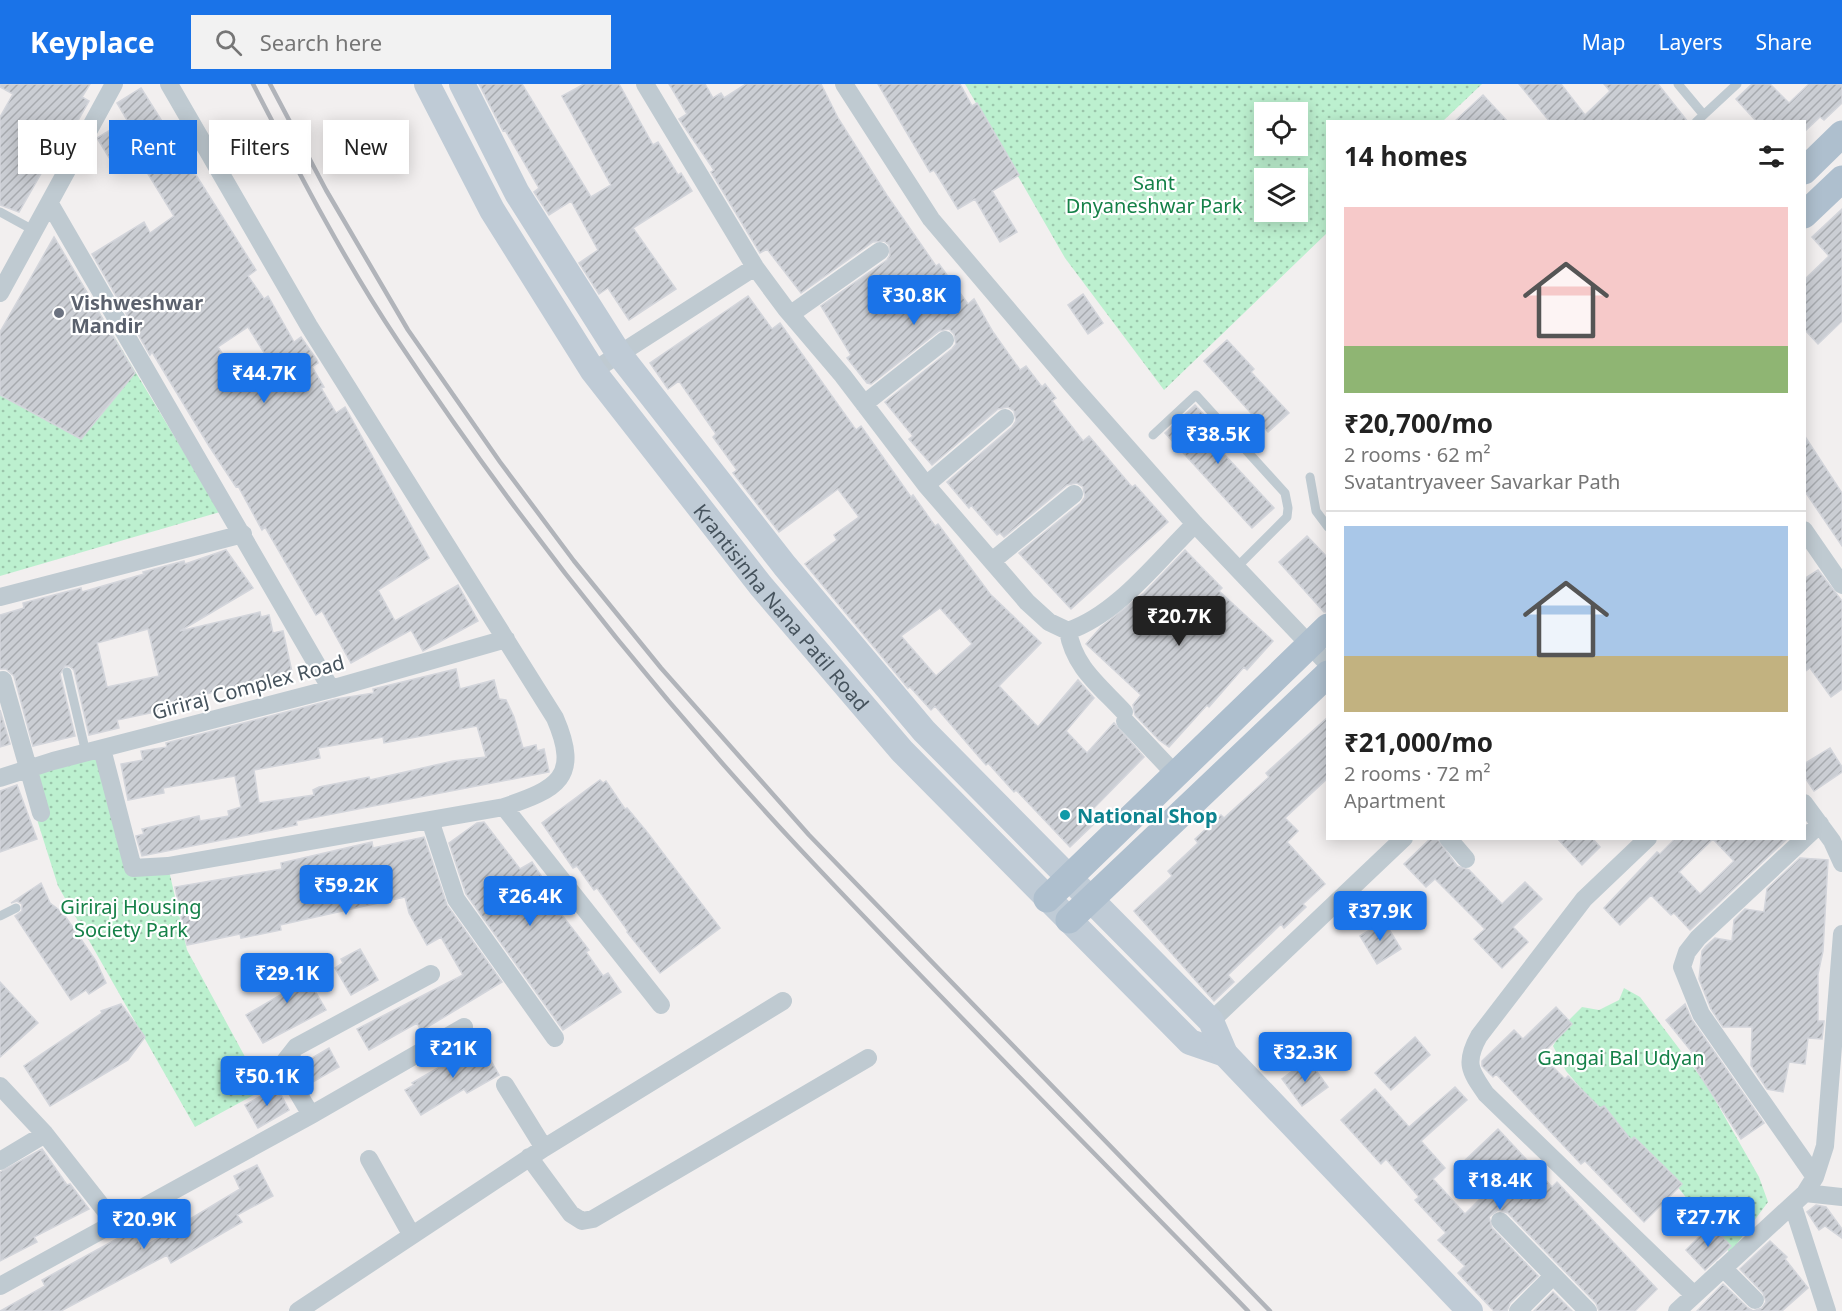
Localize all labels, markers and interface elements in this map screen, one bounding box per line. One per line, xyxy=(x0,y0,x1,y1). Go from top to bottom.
search box xyxy=(191,15,611,69)
text: Keyplace xyxy=(30,23,155,61)
icon: search xyxy=(212,26,245,59)
text: Search here xyxy=(260,27,382,57)
text: Map xyxy=(1582,28,1626,56)
text: Layers xyxy=(1659,28,1723,56)
text: Share xyxy=(1756,28,1812,56)
map controls xyxy=(1254,102,1308,222)
button: locate xyxy=(1254,102,1308,156)
chip: Buy xyxy=(18,120,97,174)
chip: Rent xyxy=(109,120,197,174)
chip: Filters xyxy=(209,120,311,174)
chip: New xyxy=(323,120,409,174)
text: 14 homes xyxy=(1344,138,1468,174)
icon: filters xyxy=(1755,140,1788,173)
button: layers xyxy=(1254,168,1308,222)
park label: Sant Dnyaneshwar Park xyxy=(1066,169,1243,219)
icon: home xyxy=(1512,246,1620,354)
pin: ₹30.8K xyxy=(865,275,963,326)
text: ₹30.8K xyxy=(882,281,946,308)
place label: Vishweshwar Mandir xyxy=(71,289,203,339)
marker: Vishweshwar Mandir xyxy=(52,306,66,320)
pin: ₹44.7K xyxy=(215,353,313,404)
text: ₹44.7K xyxy=(232,359,296,386)
text: ₹20,700/mo xyxy=(1344,405,1493,441)
pin: ₹38.5K xyxy=(1169,414,1267,465)
text: ₹38.5K xyxy=(1186,420,1250,447)
text: 2 rooms · 62 m² xyxy=(1344,441,1491,468)
text: Svatantryaveer Savarkar Path xyxy=(1344,468,1620,495)
street label: Krantisinha Nana Patil Road xyxy=(688,498,875,717)
icon: home xyxy=(1512,565,1620,673)
pin: ₹20.7K xyxy=(1130,596,1228,647)
text: ₹20.7K xyxy=(1147,602,1211,629)
street label: Giriraj Complex Road xyxy=(149,648,347,726)
text: ₹21,000/mo xyxy=(1344,724,1493,760)
text: 2 rooms · 72 m² xyxy=(1344,760,1491,787)
text: Apartment xyxy=(1344,787,1445,814)
place label: National Shop xyxy=(1077,802,1218,829)
marker: National Shop xyxy=(1058,808,1072,822)
pin: ₹59.2K xyxy=(297,865,395,916)
text: ₹59.2K xyxy=(314,871,378,898)
pin: ₹26.4K xyxy=(481,876,579,927)
text: ₹26.4K xyxy=(498,882,562,909)
pin: ₹37.9K xyxy=(1331,891,1429,942)
park label: Giriraj Housing Society Park xyxy=(60,893,202,943)
text: ₹37.9K xyxy=(1348,897,1412,924)
pin: ₹29.1K xyxy=(238,953,336,1004)
text: ₹29.1K xyxy=(255,959,319,986)
pin: ₹21K xyxy=(417,1028,489,1079)
pin: ₹32.3K xyxy=(1256,1032,1354,1083)
text: ₹21K xyxy=(429,1034,477,1061)
text: ₹32.3K xyxy=(1273,1038,1337,1065)
park label: Gangai Bal Udyan xyxy=(1537,1044,1705,1071)
pin: ₹50.1K xyxy=(218,1056,316,1107)
text: ₹50.1K xyxy=(235,1062,299,1089)
pin: ₹18.4K xyxy=(1451,1160,1549,1211)
text: ₹18.4K xyxy=(1468,1166,1532,1193)
pin: ₹27.7K xyxy=(1659,1197,1757,1248)
pin: ₹20.9K xyxy=(95,1199,193,1250)
text: ₹27.7K xyxy=(1676,1203,1740,1230)
text: ₹20.9K xyxy=(112,1205,176,1232)

